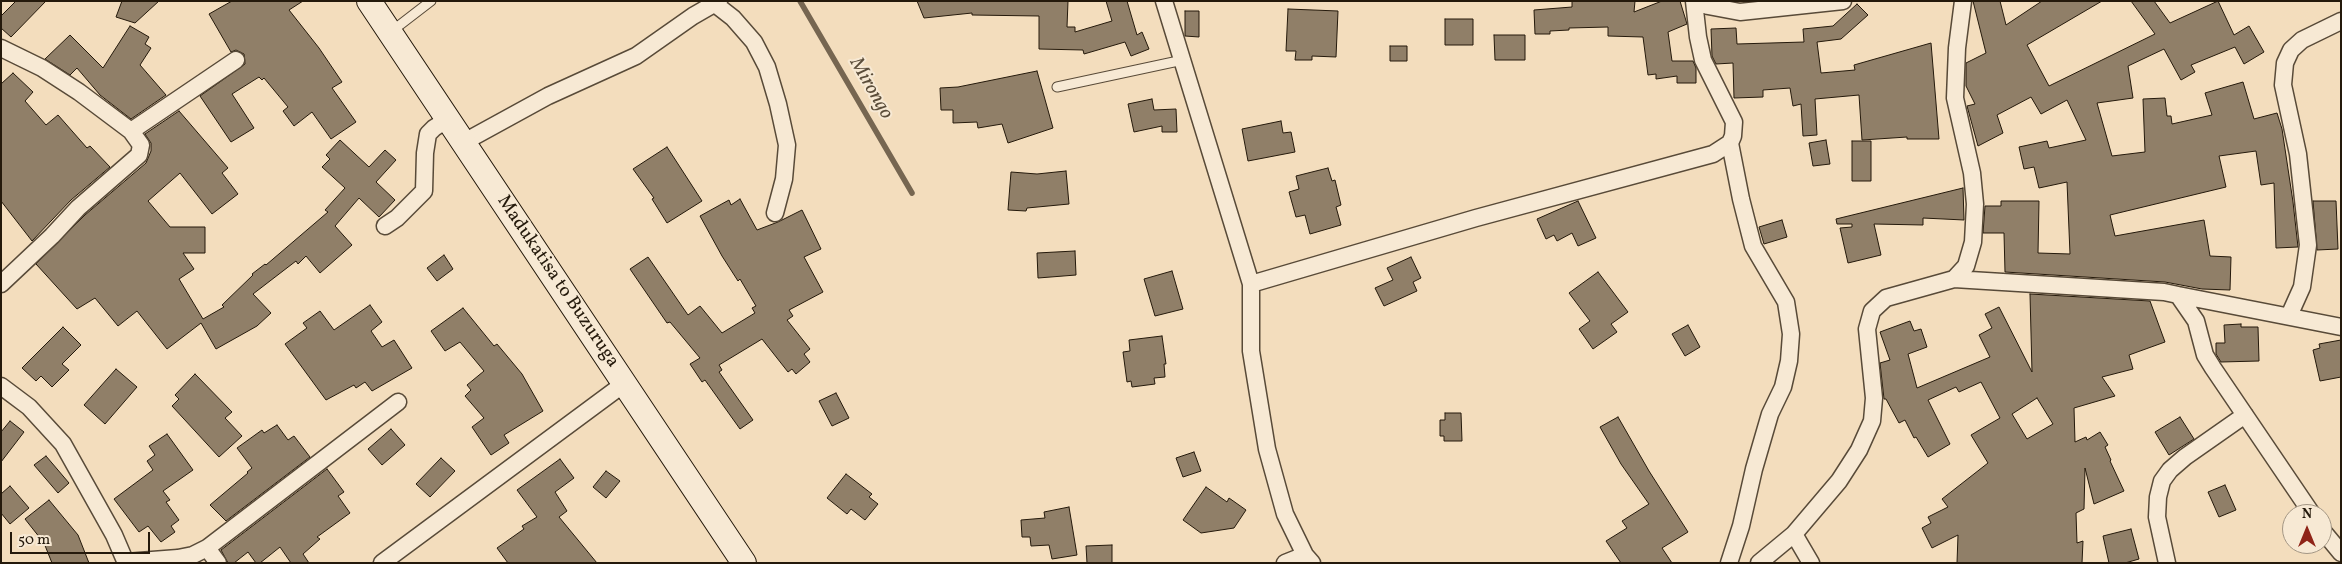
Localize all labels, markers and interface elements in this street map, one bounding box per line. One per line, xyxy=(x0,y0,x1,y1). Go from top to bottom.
water label: Mirongo xyxy=(843,54,897,124)
street label: Madukatisa to Buzuruga xyxy=(491,192,623,372)
north arrow xyxy=(2282,504,2332,554)
text: N xyxy=(2302,505,2312,524)
scale bar xyxy=(12,522,152,554)
text: 50 m xyxy=(18,530,50,551)

